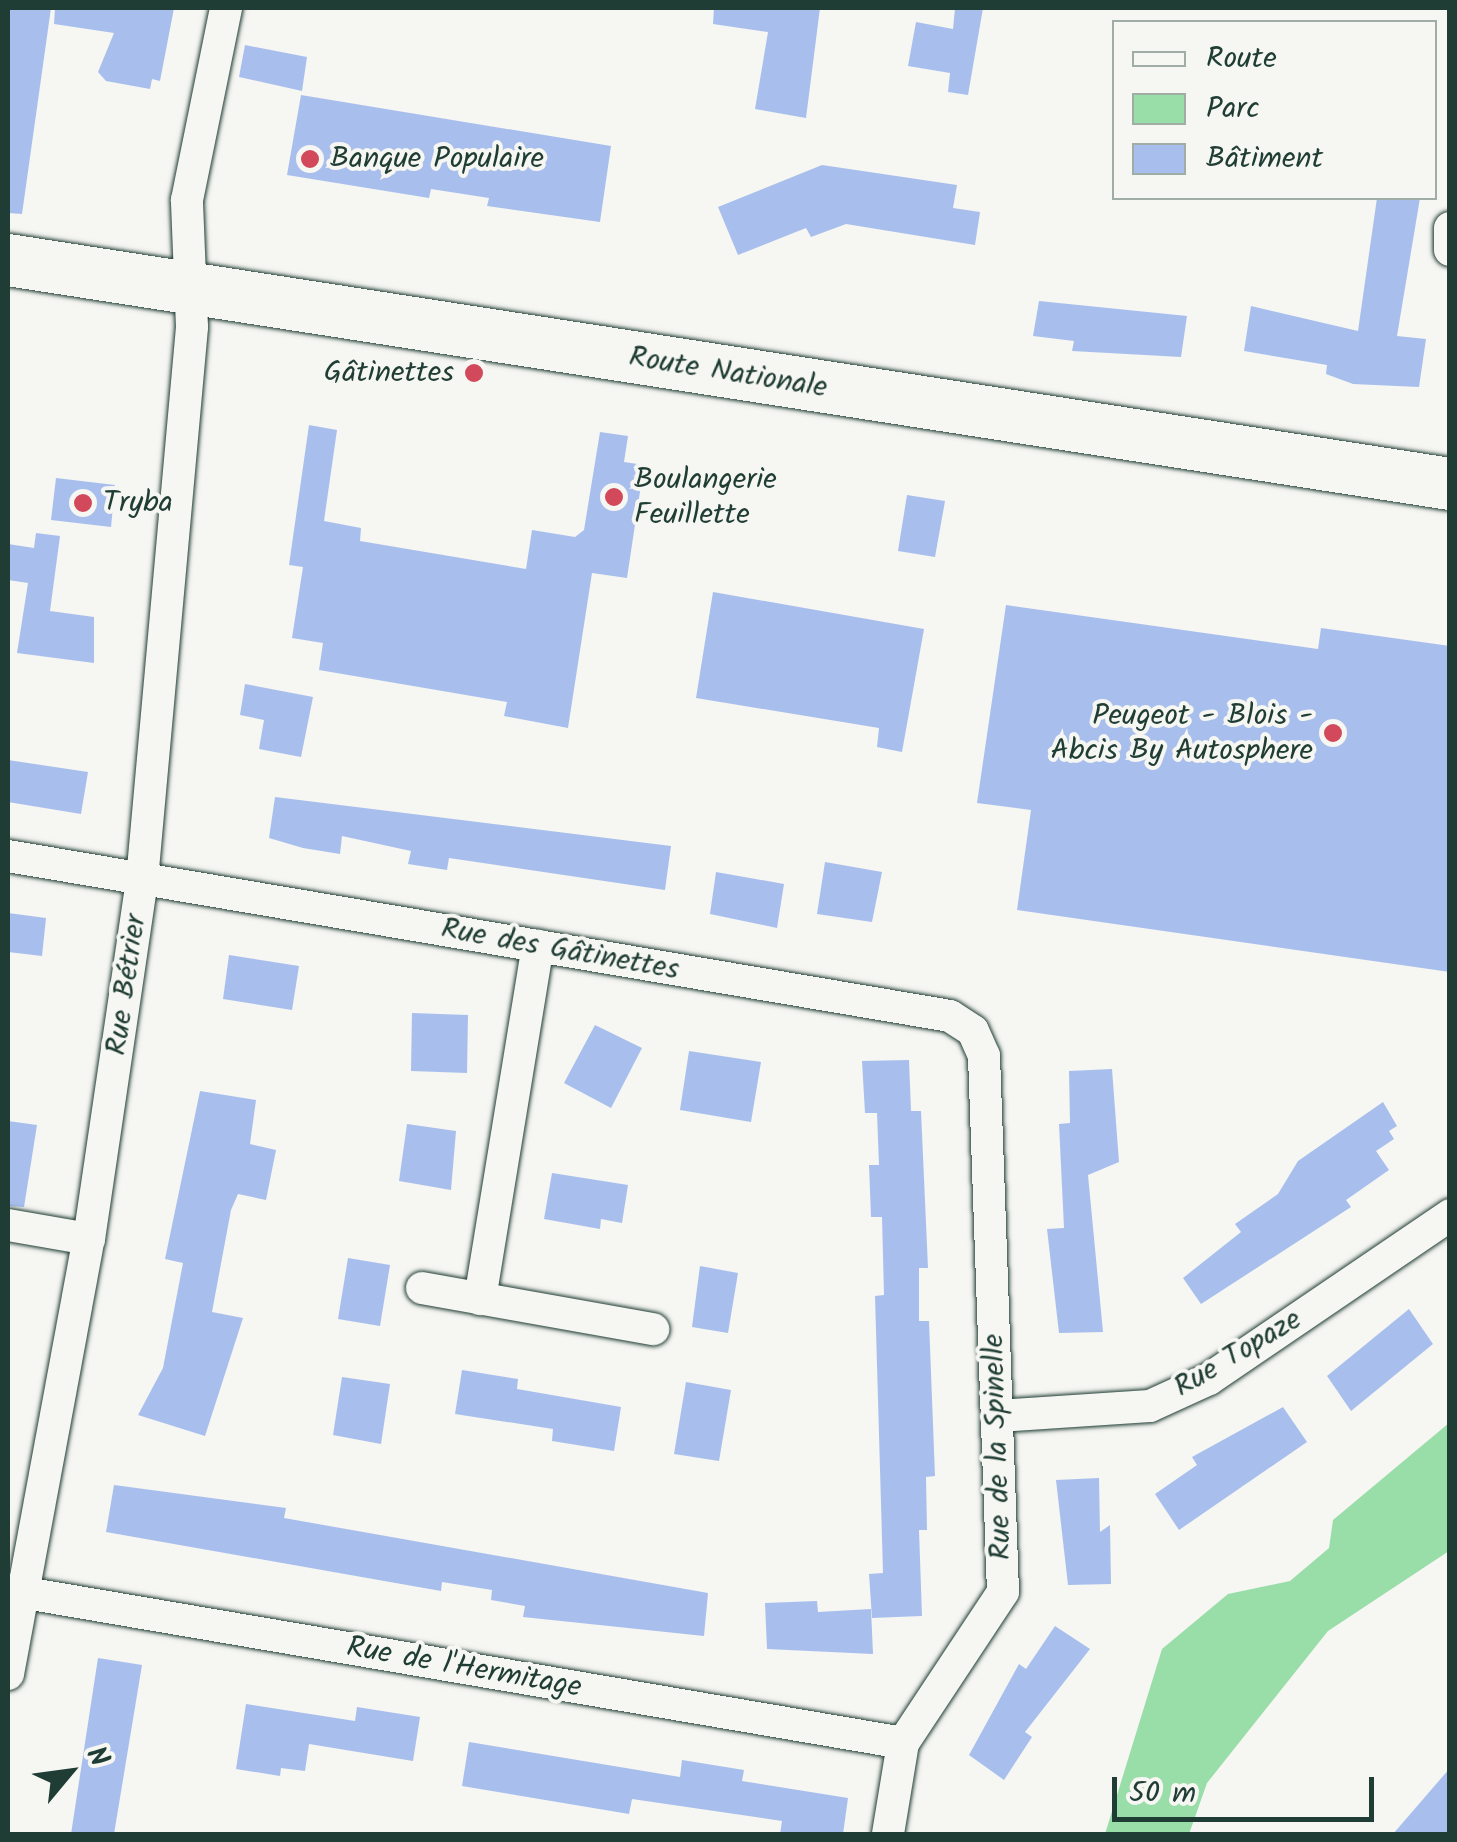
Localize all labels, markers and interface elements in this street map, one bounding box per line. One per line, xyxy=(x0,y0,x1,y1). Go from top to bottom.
legend xyxy=(1112,20,1437,200)
text: Route xyxy=(1206,35,1277,83)
text: Parc xyxy=(1206,85,1260,133)
text: Bâtiment xyxy=(1206,135,1323,183)
place label: Banque Populaire xyxy=(330,141,544,177)
marker: Banque Populaire xyxy=(299,148,321,170)
street label: Route Nationale xyxy=(626,340,830,406)
place label: Gâtinettes xyxy=(324,355,454,391)
marker: Gâtinettes xyxy=(463,362,485,384)
place label: Boulangerie Feuillette xyxy=(634,462,777,532)
place label: Tryba xyxy=(103,485,173,521)
marker: Boulangerie Feuillette xyxy=(603,486,625,508)
marker: Tryba xyxy=(72,492,94,514)
place label: Peugeot - Blois - Abcis By Autosphere xyxy=(1051,698,1313,768)
marker: Peugeot - Blois - Abcis By Autosphere xyxy=(1322,722,1344,744)
street label: Rue des Gâtinettes xyxy=(438,911,682,989)
street label: Rue Bétrier xyxy=(99,912,155,1058)
street label: Rue Topaze xyxy=(1168,1302,1308,1406)
street label: Rue de la Spinelle xyxy=(976,1333,1020,1561)
street label: Rue de l'Hermitage xyxy=(344,1630,584,1706)
north arrow xyxy=(20,1722,120,1822)
text: N xyxy=(73,1739,121,1776)
scale bar xyxy=(1117,1757,1380,1819)
text: 50 m xyxy=(1129,1770,1196,1818)

